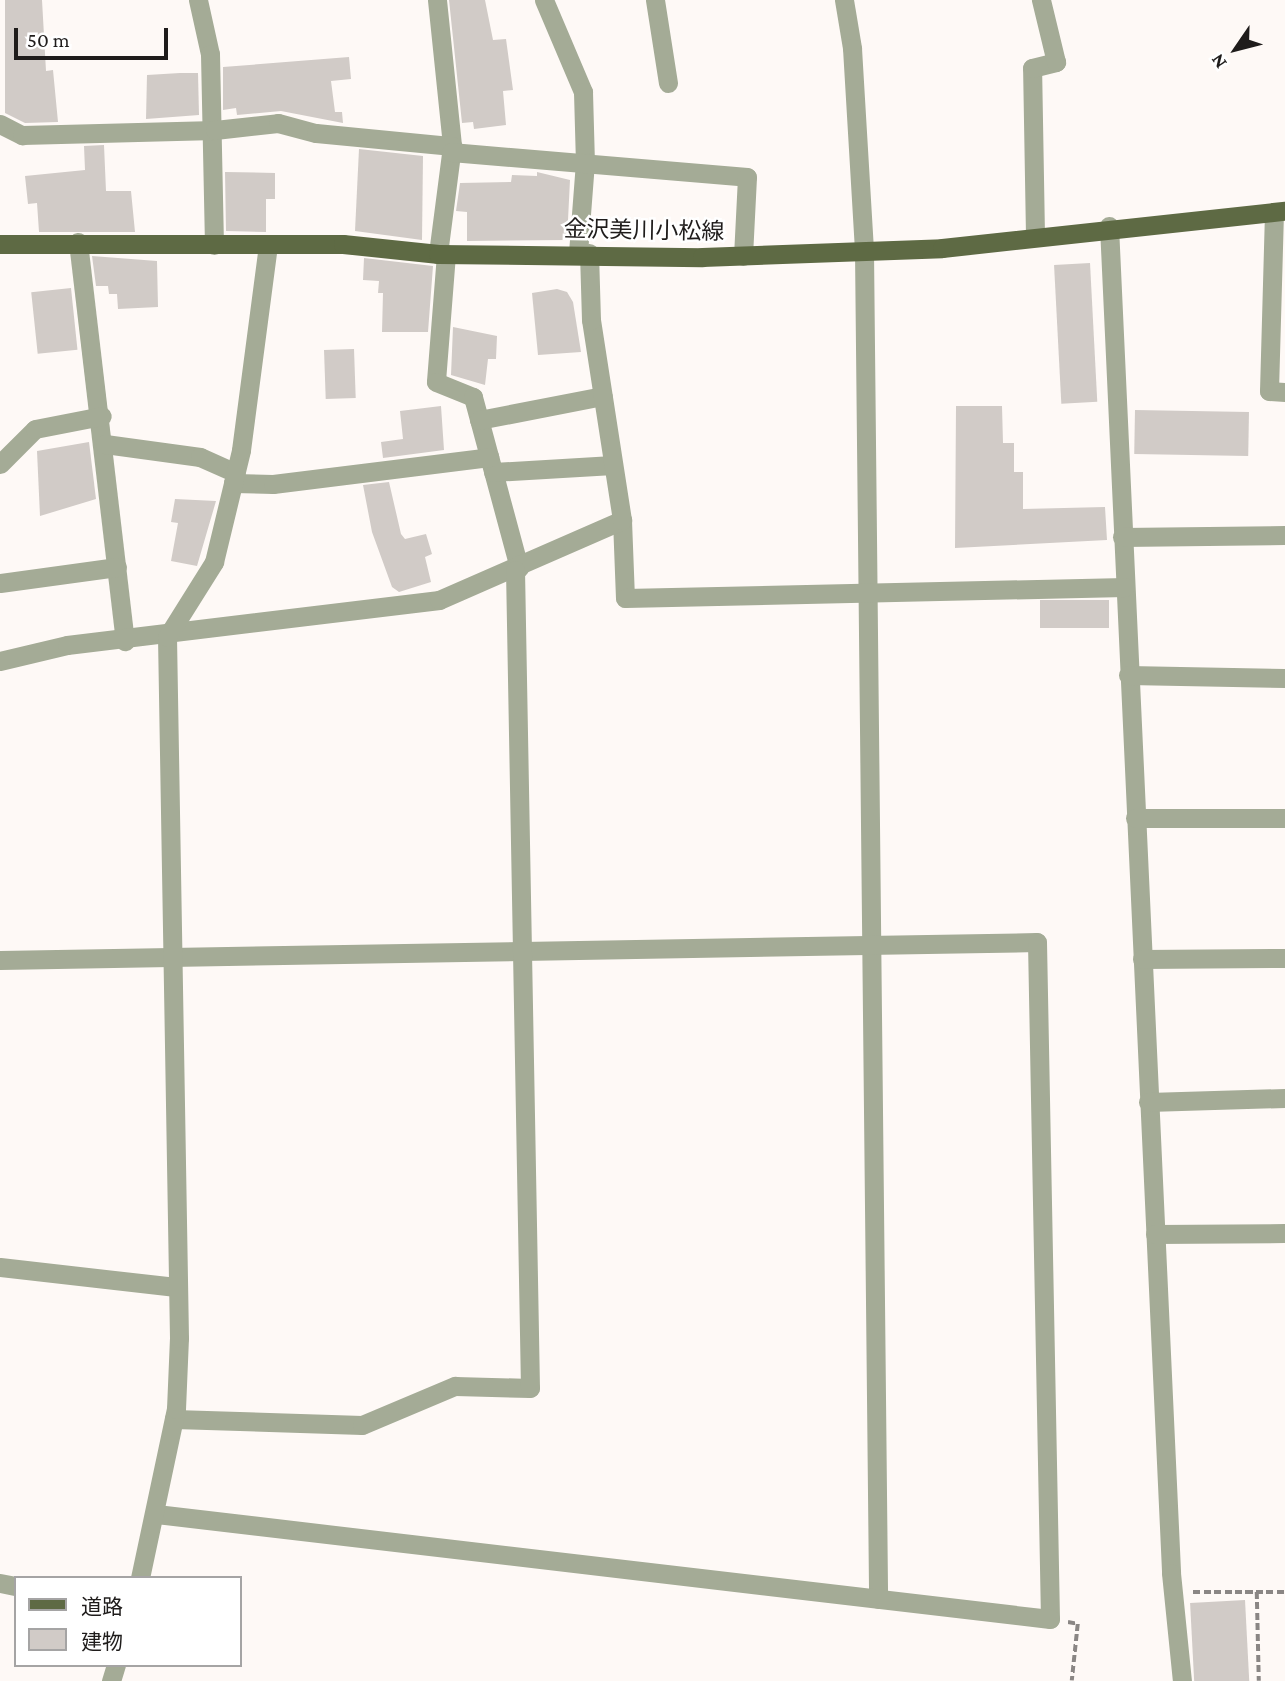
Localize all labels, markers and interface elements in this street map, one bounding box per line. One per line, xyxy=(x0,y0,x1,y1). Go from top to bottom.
scale bar xyxy=(18,14,172,58)
north arrow xyxy=(1201,14,1271,84)
text: 50 m xyxy=(27,28,70,52)
text: N xyxy=(1206,50,1231,73)
street label: 金沢美川小松線 xyxy=(563,215,725,245)
legend xyxy=(14,1576,242,1667)
text: 道路 xyxy=(81,1595,123,1619)
text: 建物 xyxy=(81,1630,123,1654)

